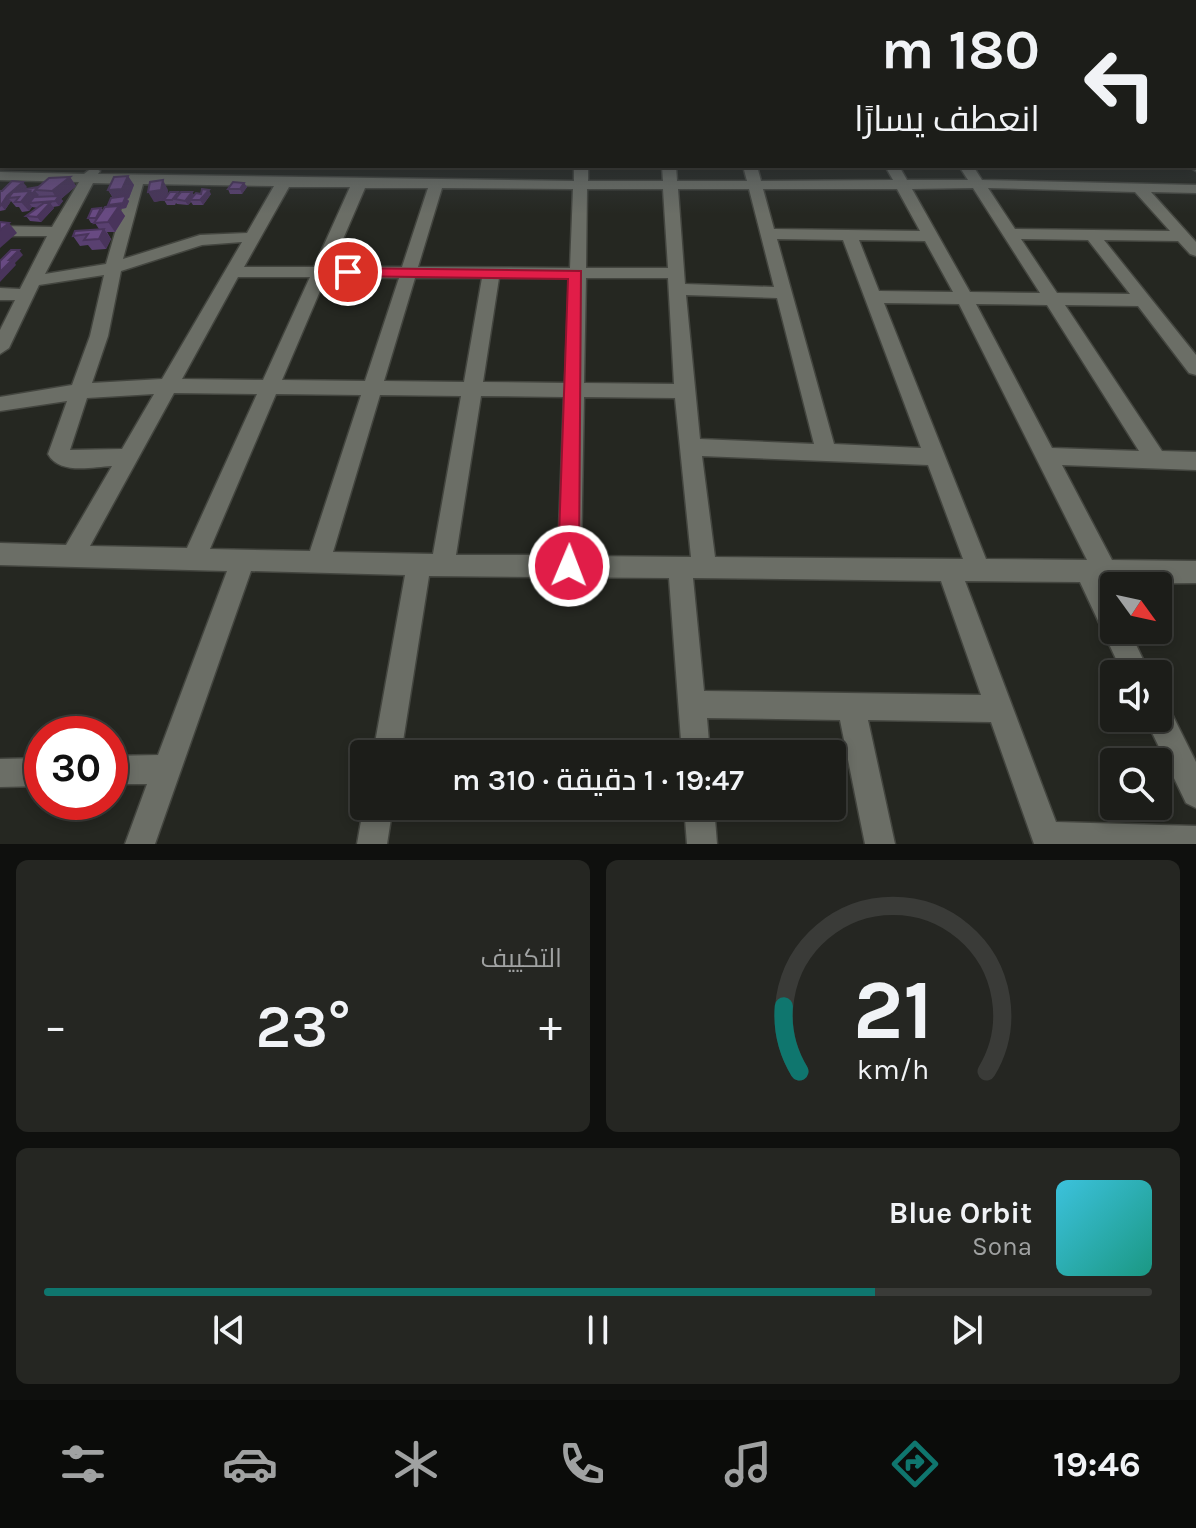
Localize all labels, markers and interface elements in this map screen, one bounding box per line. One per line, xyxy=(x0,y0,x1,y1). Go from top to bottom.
text: 180 m xyxy=(881,17,1040,82)
icon: left xyxy=(1068,32,1172,136)
text: انعطف يسارًا xyxy=(854,98,1040,140)
pin xyxy=(314,238,382,306)
icon: arrive xyxy=(326,250,370,294)
position arrow xyxy=(527,524,611,608)
north arrow xyxy=(1100,572,1172,644)
map controls xyxy=(1100,572,1172,820)
button: sound xyxy=(1100,660,1172,732)
speed limit sign: 30 xyxy=(24,716,128,820)
button: search xyxy=(1100,748,1172,820)
text: 19:47 · 1 دقيقة · 310 m xyxy=(452,762,744,798)
text: التكييف xyxy=(480,943,562,974)
text: 21 xyxy=(853,962,933,1059)
text: 23° xyxy=(255,992,351,1062)
text: − xyxy=(44,1001,67,1052)
text: + xyxy=(539,1001,562,1052)
text: km/h xyxy=(857,1053,929,1086)
text: Blue Orbit xyxy=(889,1195,1032,1231)
text: Sona xyxy=(972,1231,1032,1262)
icon: previous xyxy=(207,1308,251,1352)
icon: pause xyxy=(576,1308,620,1352)
icon: next xyxy=(945,1308,989,1352)
icon: filters xyxy=(55,1436,111,1492)
icon: car xyxy=(222,1436,278,1492)
icon: climate xyxy=(388,1436,444,1492)
icon: phone xyxy=(554,1436,610,1492)
icon: music xyxy=(720,1436,776,1492)
icon: directions xyxy=(887,1436,943,1492)
text: 19:46 xyxy=(1053,1443,1141,1485)

